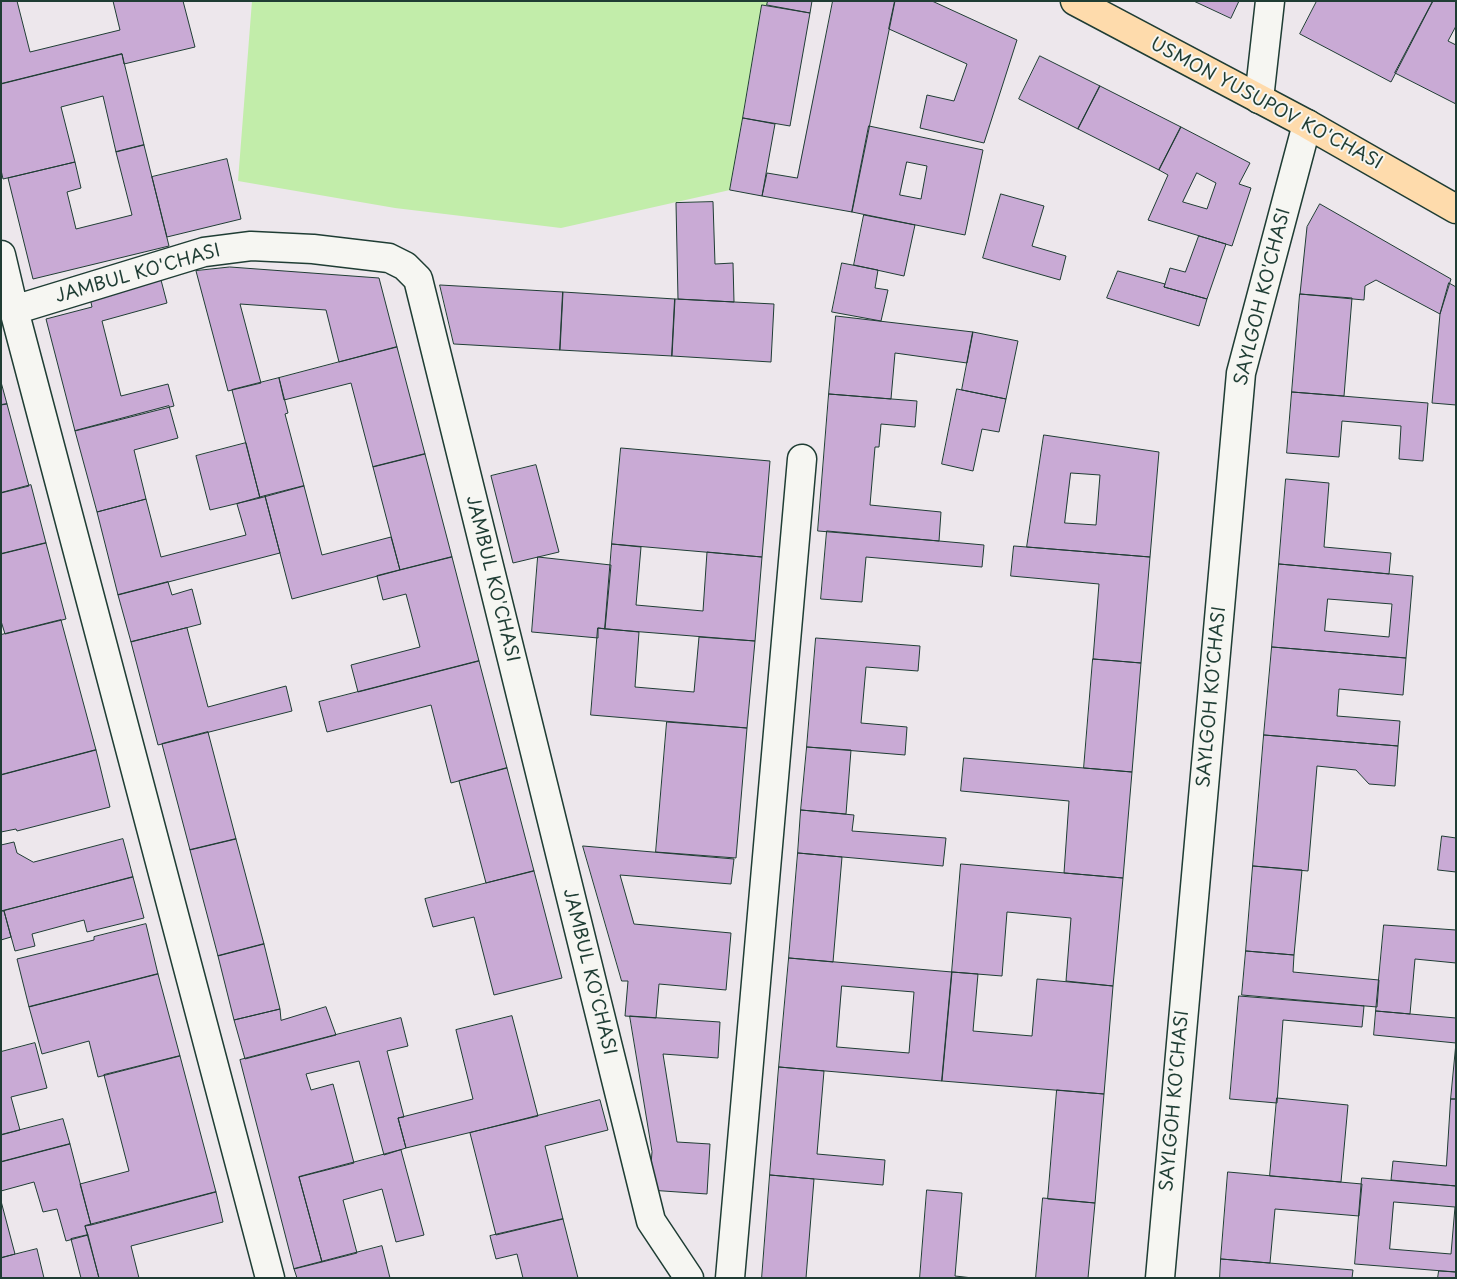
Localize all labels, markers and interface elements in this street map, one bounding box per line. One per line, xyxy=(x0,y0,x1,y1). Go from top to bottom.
street label: USMON YUSUPOV KO'CHASI xyxy=(1146,33,1386,175)
street label: SAYLGOH KO'CHASI xyxy=(1231,206,1295,388)
street label: JAMBUL KO'CHASI xyxy=(53,240,223,308)
street label: JAMBUL KO'CHASI xyxy=(461,493,523,665)
street label: SAYLGOH KO'CHASI xyxy=(1193,605,1231,789)
street label: JAMBUL KO'CHASI xyxy=(558,886,620,1058)
street label: SAYLGOH KO'CHASI xyxy=(1156,1009,1194,1193)

